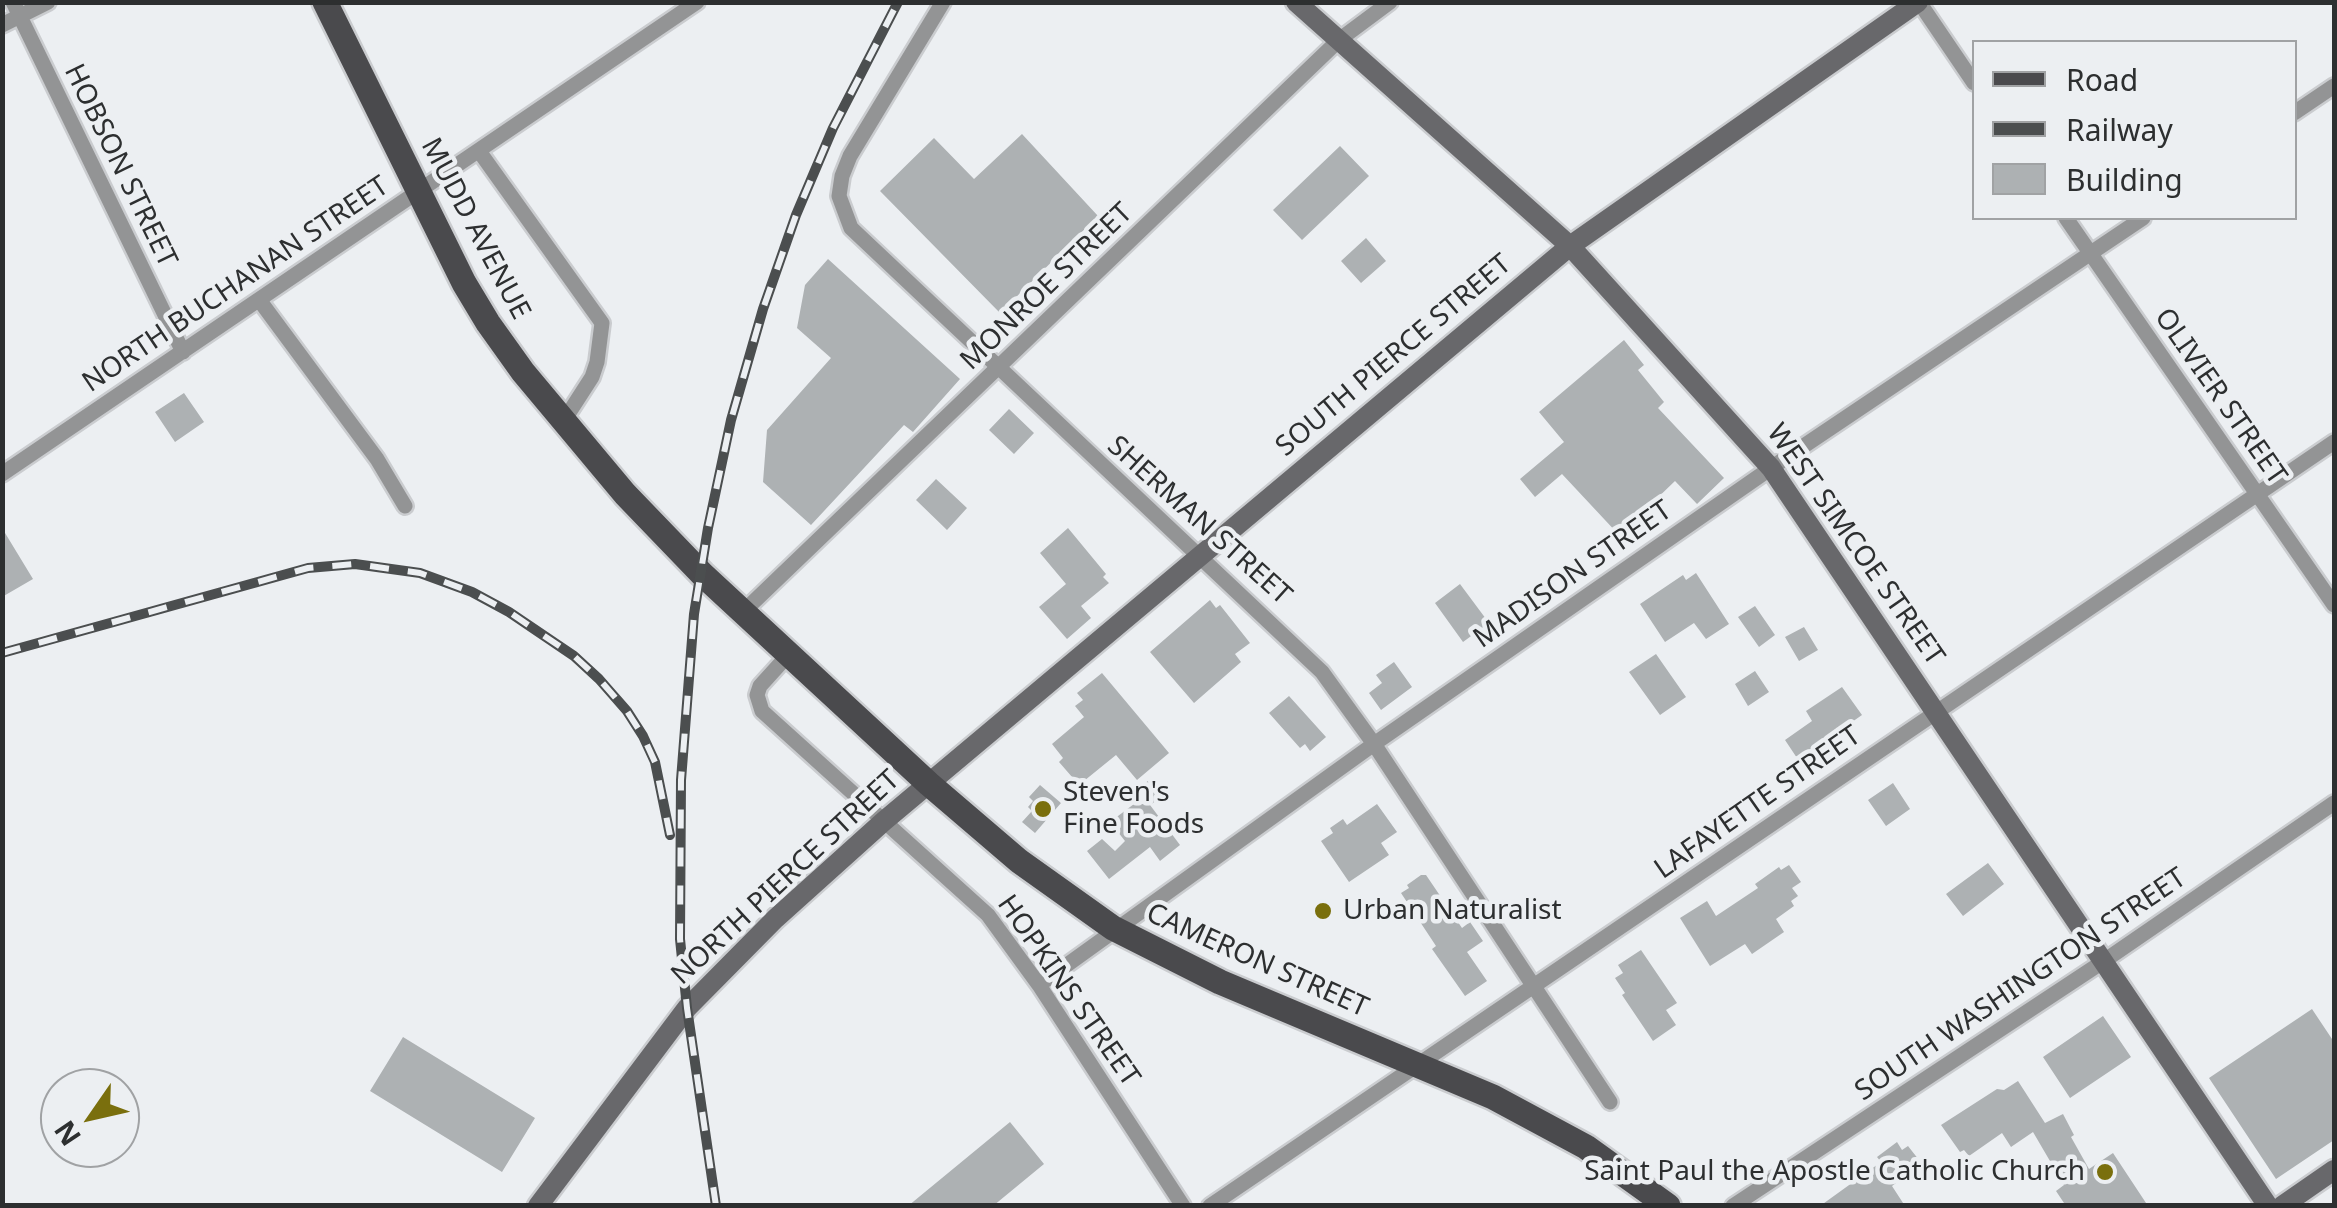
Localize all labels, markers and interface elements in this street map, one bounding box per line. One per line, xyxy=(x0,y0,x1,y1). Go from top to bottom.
legend xyxy=(1972,40,2297,220)
street label: HOBSON STREET xyxy=(56,59,184,273)
text: Road xyxy=(2066,59,2138,100)
text: Railway xyxy=(2066,109,2173,150)
street label: MUDD AVENUE xyxy=(413,133,537,325)
text: Building xyxy=(2066,159,2183,200)
street label: NORTH BUCHANAN STREET xyxy=(77,170,395,400)
street label: MONROE STREET xyxy=(954,197,1140,377)
street label: SOUTH PIERCE STREET xyxy=(1270,248,1518,464)
street label: OLIVIER STREET xyxy=(2147,302,2293,492)
street label: WEST SIMCOE STREET xyxy=(1759,418,1951,672)
street label: SHERMAN STREET xyxy=(1100,430,1298,612)
street label: MADISON STREET xyxy=(1467,494,1679,656)
street label: LAFAYETTE STREET xyxy=(1649,719,1867,887)
street label: NORTH PIERCE STREET xyxy=(665,764,907,992)
place label: Steven's Fine Foods xyxy=(1063,776,1204,842)
marker: Steven's Fine Foods xyxy=(1032,798,1054,820)
street label: SOUTH WASHINGTON STREET xyxy=(1849,862,2193,1108)
street label: HOPKINS STREET xyxy=(990,889,1146,1093)
place label: Urban Naturalist xyxy=(1343,894,1562,928)
street label: CAMERON STREET xyxy=(1141,897,1373,1025)
marker: Urban Naturalist xyxy=(1312,900,1334,922)
north arrow xyxy=(40,1068,140,1168)
text: N xyxy=(45,1114,89,1154)
place label: Saint Paul the Apostle Catholic Church xyxy=(1584,1155,2085,1189)
marker: Saint Paul the Apostle Catholic Church xyxy=(2094,1161,2116,1183)

